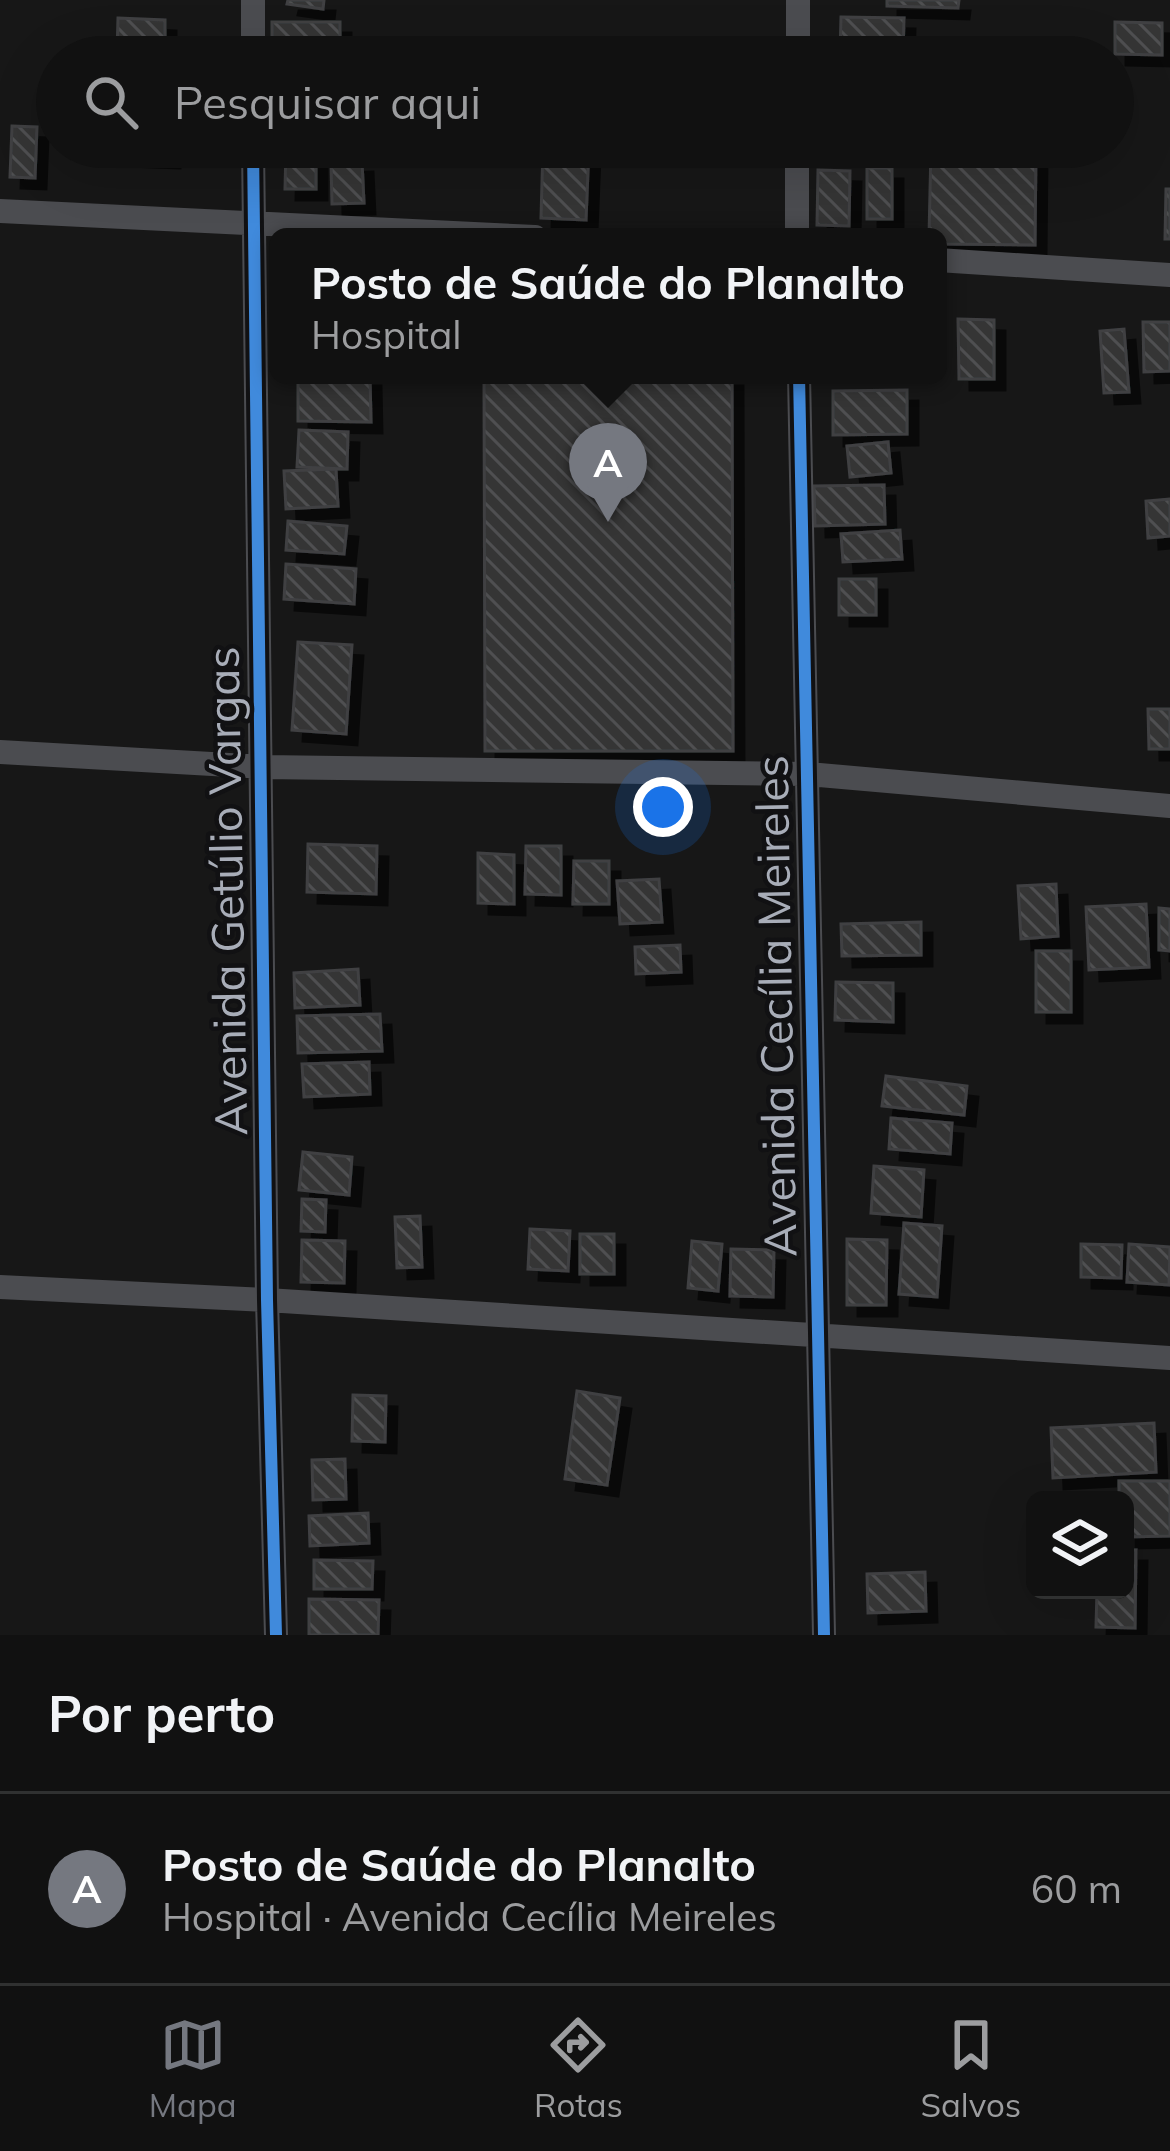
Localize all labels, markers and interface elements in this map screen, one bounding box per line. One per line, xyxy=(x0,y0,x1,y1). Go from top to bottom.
search box xyxy=(36,36,1134,168)
icon: search xyxy=(78,69,144,135)
text: Pesquisar aqui xyxy=(174,74,481,130)
popup xyxy=(269,228,947,384)
text: Posto de Saúde do Planalto xyxy=(311,254,905,310)
text: Hospital xyxy=(311,310,462,359)
pin: A xyxy=(569,423,647,522)
street label: Avenida Getúlio Vargas xyxy=(194,646,258,1136)
street label: Avenida Cecília Meireles xyxy=(743,755,807,1257)
your location xyxy=(633,777,693,837)
map controls xyxy=(1026,1491,1134,1599)
button: layers xyxy=(1026,1491,1134,1599)
text: Por perto xyxy=(48,1681,275,1745)
text: Posto de Saúde do Planalto xyxy=(162,1836,756,1892)
text: A xyxy=(72,1864,102,1913)
text: 60 m xyxy=(1031,1864,1122,1913)
text: Hospital · Avenida Cecília Meireles xyxy=(162,1892,777,1941)
tab: Mapa xyxy=(149,2012,237,2125)
tab: Rotas xyxy=(534,2012,623,2125)
tab: Salvos xyxy=(920,2012,1021,2125)

